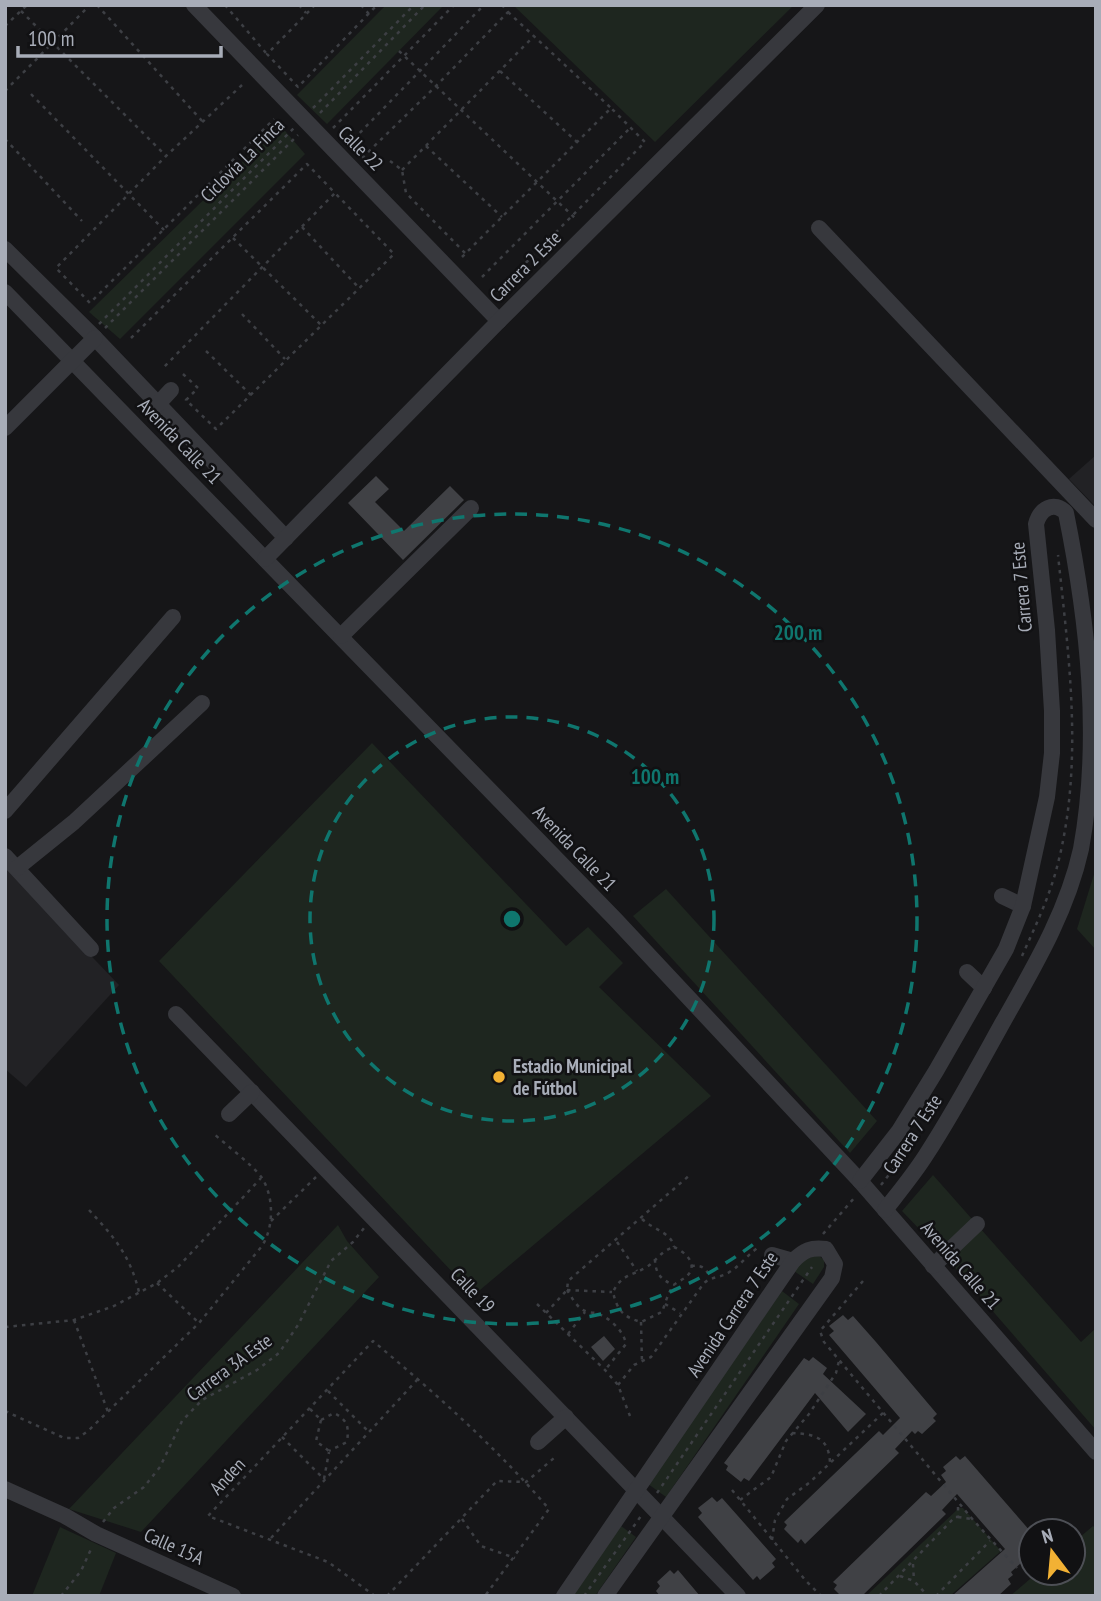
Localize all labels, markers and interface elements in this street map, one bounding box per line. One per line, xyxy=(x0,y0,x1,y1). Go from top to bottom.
scale bar xyxy=(18,14,220,58)
text: 100 m xyxy=(28,25,74,52)
street label: Ciclovía La Finca xyxy=(195,113,289,207)
street label: Calle 22 xyxy=(333,120,389,176)
street label: Carrera 2 Este xyxy=(484,225,566,307)
street label: Avenida Calle 21 xyxy=(133,393,227,489)
street label: Carrera 7 Este xyxy=(1005,541,1037,633)
text: 200 m xyxy=(774,619,822,646)
text: 100 m xyxy=(631,763,679,790)
street label: Avenida Calle 21 xyxy=(528,800,622,896)
centre of rings xyxy=(500,907,524,931)
place label: Estadio Municipal de Fútbol xyxy=(513,1054,632,1100)
marker: Estadio Municipal de Fútbol xyxy=(491,1069,507,1085)
street label: Carrera 7 Este xyxy=(877,1089,947,1178)
street label: Avenida Calle 21 xyxy=(916,1216,1006,1314)
street label: Avenida Carrera 7 Este xyxy=(681,1247,783,1381)
street label: Calle 19 xyxy=(446,1262,500,1318)
street label: Carrera 3A Este xyxy=(182,1328,276,1406)
street label: Anden xyxy=(204,1453,250,1499)
north arrow xyxy=(1017,1517,1087,1587)
street label: Calle 15A xyxy=(140,1522,208,1570)
text: N xyxy=(1039,1523,1056,1549)

